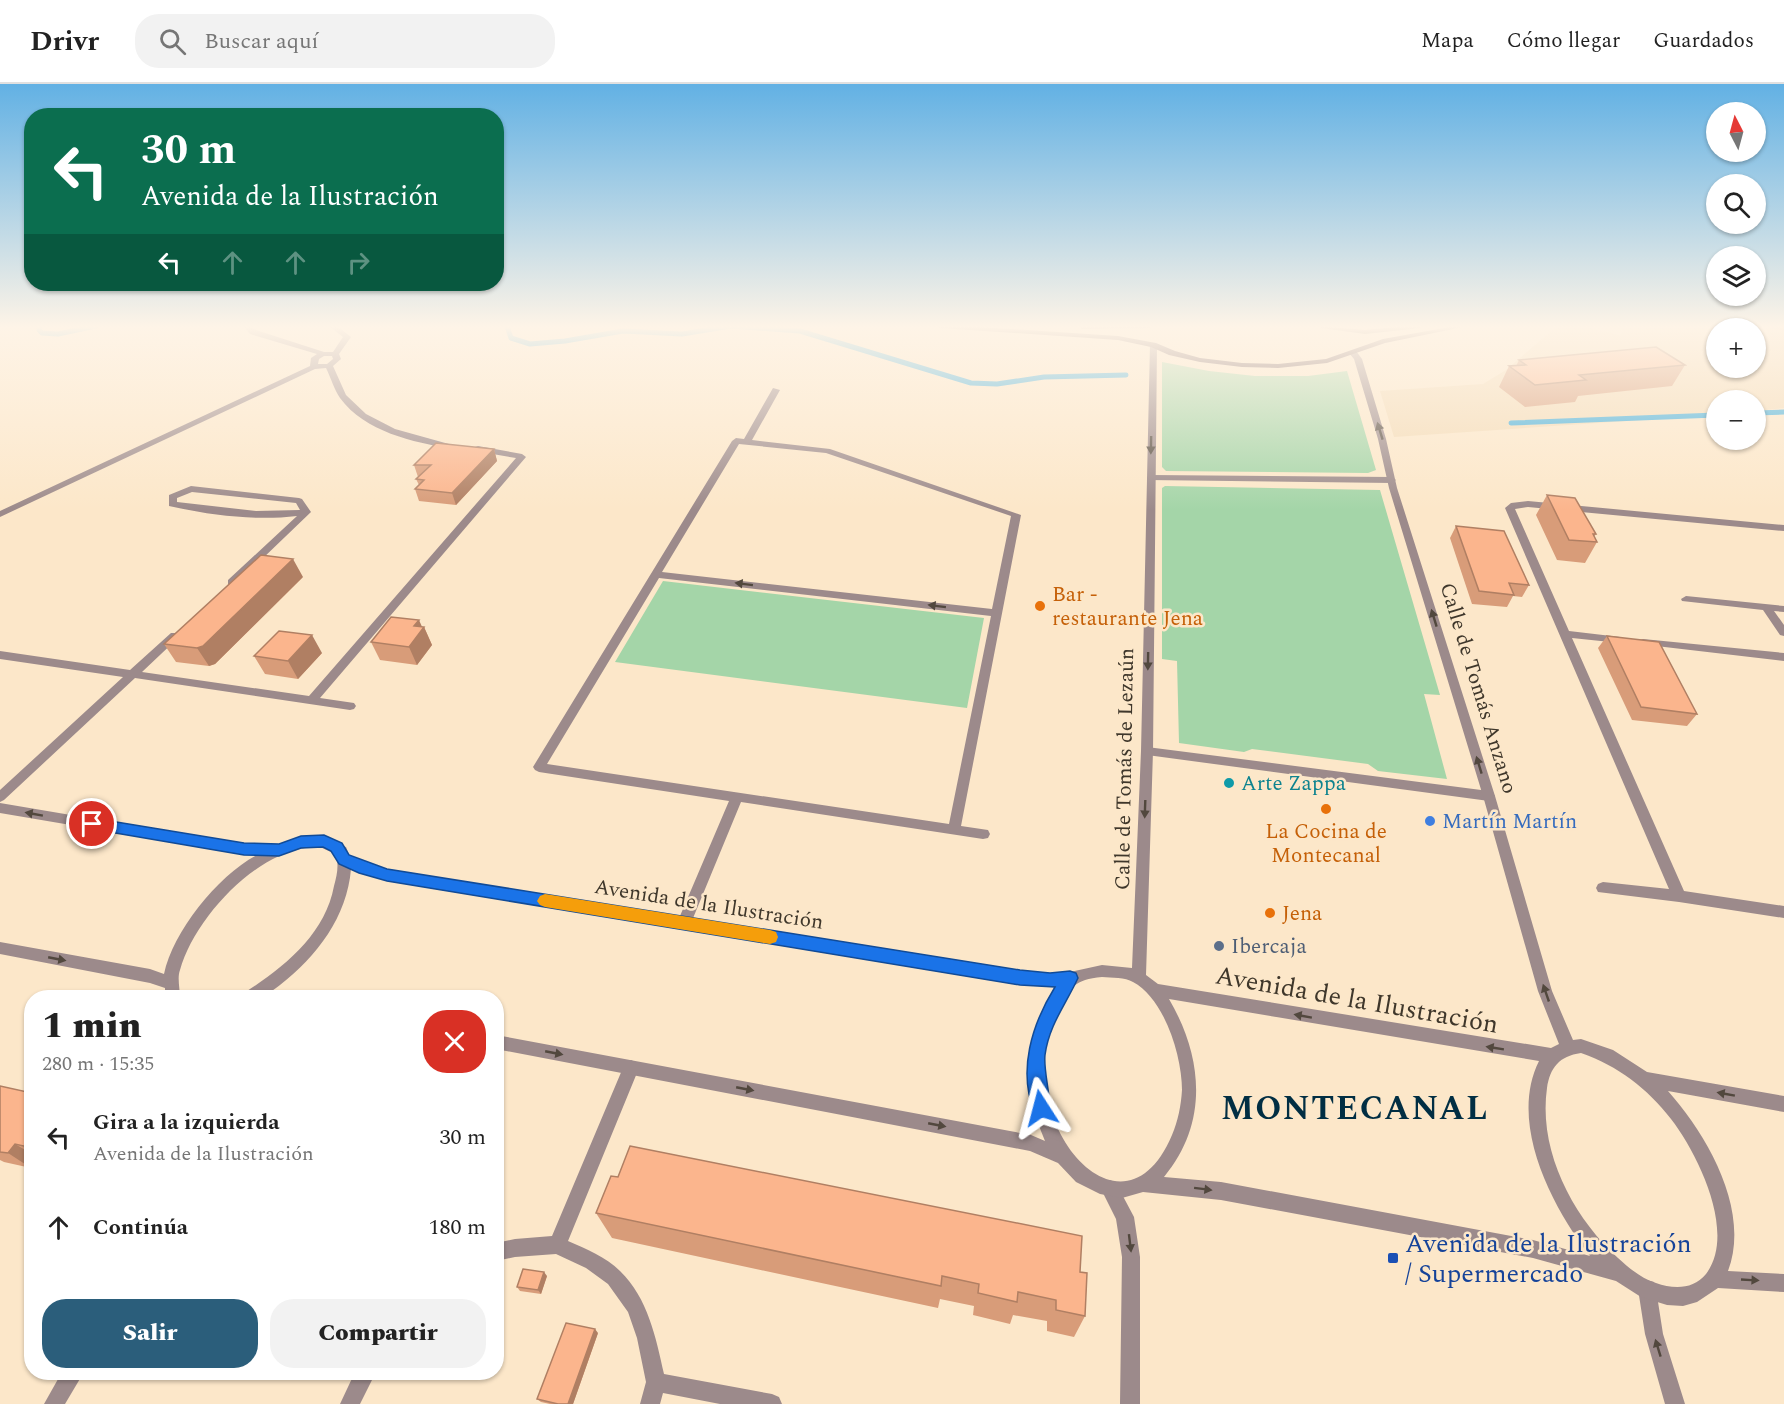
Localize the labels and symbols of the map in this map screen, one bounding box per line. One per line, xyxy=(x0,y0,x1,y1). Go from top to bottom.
north arrow xyxy=(1706,102,1766,162)
one-way arrow xyxy=(1375,422,1384,440)
one-way arrow xyxy=(1146,436,1156,455)
one-way arrow xyxy=(734,579,753,589)
place label: Bar - restaurante Jena xyxy=(1052,579,1204,635)
street label: Calle de Tomás Anzano xyxy=(1431,579,1525,798)
marker: Bar - restaurante Jena xyxy=(1033,599,1047,613)
one-way arrow xyxy=(928,601,947,611)
one-way arrow xyxy=(1428,609,1438,627)
street label: Calle de Tomás de Lezaún xyxy=(1107,648,1143,890)
one-way arrow xyxy=(1143,652,1153,671)
one-way arrow xyxy=(1474,756,1483,774)
place label: Arte Zappa xyxy=(1241,768,1347,800)
marker: Arte Zappa xyxy=(1222,776,1236,790)
pin xyxy=(66,798,117,849)
one-way arrow xyxy=(1140,800,1150,819)
marker: La Cocina de Montecanal xyxy=(1319,802,1333,816)
place label: Martín Martín xyxy=(1442,806,1577,838)
one-way arrow xyxy=(25,809,44,818)
marker: Martín Martín xyxy=(1423,814,1437,828)
place label: La Cocina de Montecanal xyxy=(1265,816,1387,872)
street label: Avenida de la Ilustración xyxy=(592,871,826,939)
place label: Jena xyxy=(1282,898,1323,930)
marker: Jena xyxy=(1263,906,1277,920)
place label: Ibercaja xyxy=(1231,931,1307,963)
marker: Ibercaja xyxy=(1212,939,1226,953)
one-way arrow xyxy=(48,955,67,964)
street label: Avenida de la Ilustración xyxy=(1212,955,1502,1045)
one-way arrow xyxy=(1540,984,1550,1002)
one-way arrow xyxy=(1293,1011,1312,1020)
one-way arrow xyxy=(1486,1044,1505,1053)
one-way arrow xyxy=(545,1049,564,1058)
position arrow xyxy=(1009,1076,1073,1140)
district label: MONTECANAL xyxy=(1221,1084,1489,1134)
one-way arrow xyxy=(736,1085,755,1094)
one-way arrow xyxy=(1717,1090,1736,1099)
one-way arrow xyxy=(928,1121,947,1130)
one-way arrow xyxy=(1194,1184,1213,1194)
place label: Avenida de la Ilustración / Supermercado xyxy=(1405,1224,1692,1294)
one-way arrow xyxy=(1125,1234,1134,1253)
marker: Avenida de la Ilustración / Supermercado xyxy=(1386,1251,1400,1265)
one-way arrow xyxy=(1740,1275,1759,1284)
one-way arrow xyxy=(1653,1339,1662,1357)

